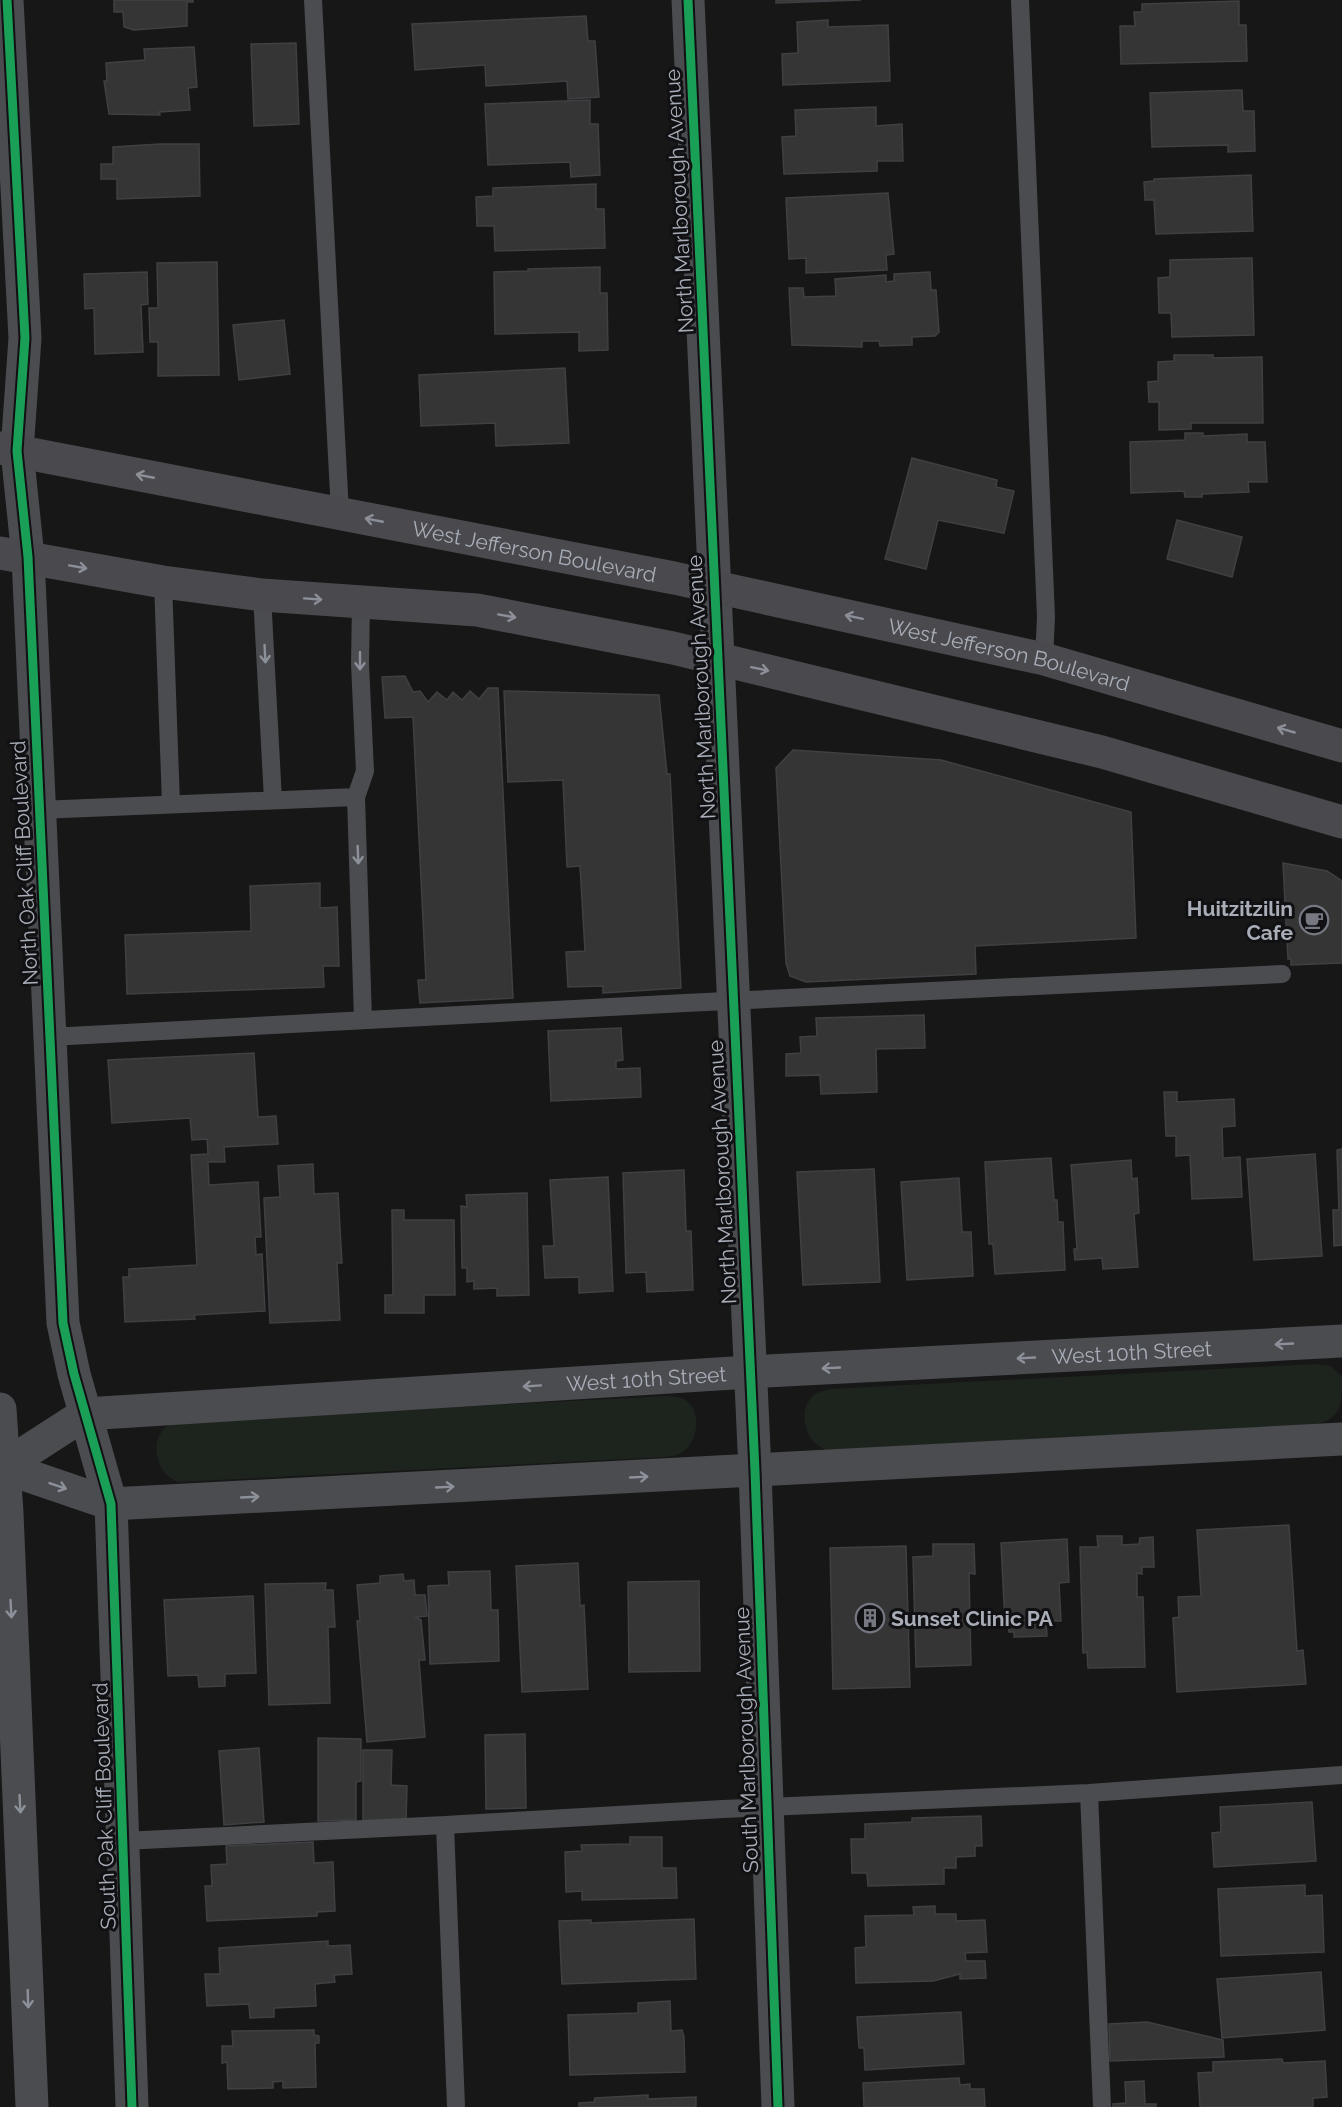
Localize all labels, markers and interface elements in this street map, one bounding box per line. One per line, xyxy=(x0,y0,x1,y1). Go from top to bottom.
street label: North Marlborough Avenue xyxy=(660,68,698,334)
one-way arrow xyxy=(136,470,155,481)
one-way arrow xyxy=(365,514,385,525)
street label: West Jefferson Boulevard xyxy=(410,515,658,587)
street label: North Marlborough Avenue xyxy=(682,554,720,820)
one-way arrow xyxy=(68,561,88,572)
one-way arrow xyxy=(302,594,322,605)
one-way arrow xyxy=(497,610,516,621)
one-way arrow xyxy=(844,611,863,623)
street label: West Jefferson Boulevard xyxy=(886,613,1133,696)
one-way arrow xyxy=(259,643,270,663)
one-way arrow xyxy=(354,651,366,671)
one-way arrow xyxy=(750,663,769,675)
one-way arrow xyxy=(1277,724,1296,735)
street label: North Oak Cliff Boulevard xyxy=(5,740,43,986)
one-way arrow xyxy=(352,845,363,865)
place label: Huitzitzilin Cafe xyxy=(1187,896,1293,945)
cafe icon: Huitzitzilin Cafe xyxy=(1298,904,1330,936)
street label: North Marlborough Avenue xyxy=(703,1039,741,1305)
street label: West 10th Street xyxy=(1051,1335,1212,1369)
one-way arrow xyxy=(1274,1338,1294,1349)
one-way arrow xyxy=(1016,1352,1036,1363)
street label: West 10th Street xyxy=(565,1361,727,1396)
one-way arrow xyxy=(822,1362,842,1373)
one-way arrow xyxy=(522,1381,542,1392)
one-way arrow xyxy=(629,1471,649,1482)
one-way arrow xyxy=(434,1481,454,1492)
one-way arrow xyxy=(48,1482,67,1493)
one-way arrow xyxy=(239,1491,259,1502)
one-way arrow xyxy=(6,1599,17,1619)
building icon: Sunset Clinic PA xyxy=(854,1602,886,1634)
place label: Sunset Clinic PA xyxy=(891,1606,1054,1631)
street label: South Marlborough Avenue xyxy=(729,1607,763,1873)
street label: South Oak Cliff Boulevard xyxy=(87,1682,121,1930)
one-way arrow xyxy=(15,1794,26,1814)
one-way arrow xyxy=(22,1989,34,2009)

